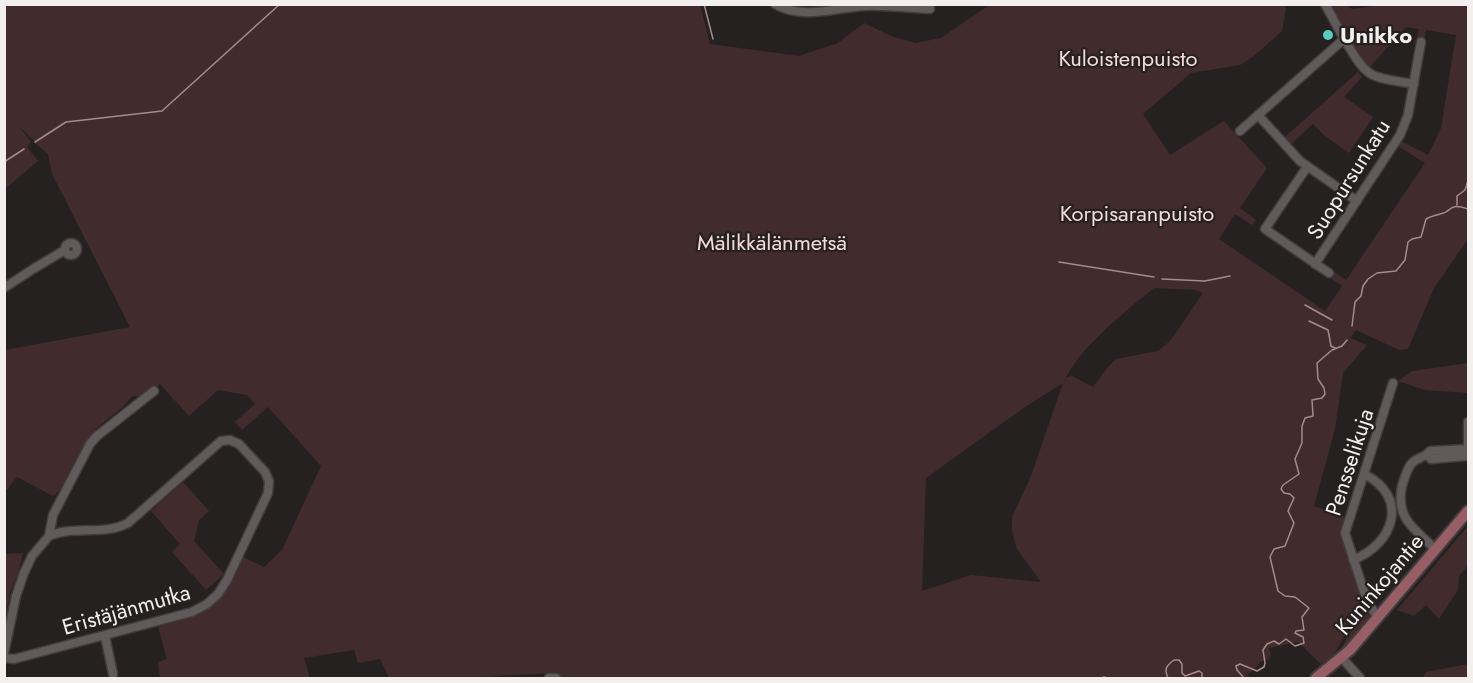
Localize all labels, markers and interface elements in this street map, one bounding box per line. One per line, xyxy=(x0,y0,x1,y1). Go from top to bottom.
place label: Unikko xyxy=(1340,19,1412,51)
marker: Unikko xyxy=(1321,28,1335,42)
park label: Kuloistenpuisto xyxy=(1058,42,1198,74)
street label: Suopursunkatu xyxy=(1298,113,1398,245)
park label: Korpisaranpuisto xyxy=(1060,197,1214,229)
park label: Mälikkälänmetsä xyxy=(697,226,847,258)
street label: Pensselikuja xyxy=(1317,404,1381,520)
street label: Kuninkojantie xyxy=(1327,526,1431,642)
street label: Eristäjänmutka xyxy=(58,575,194,643)

